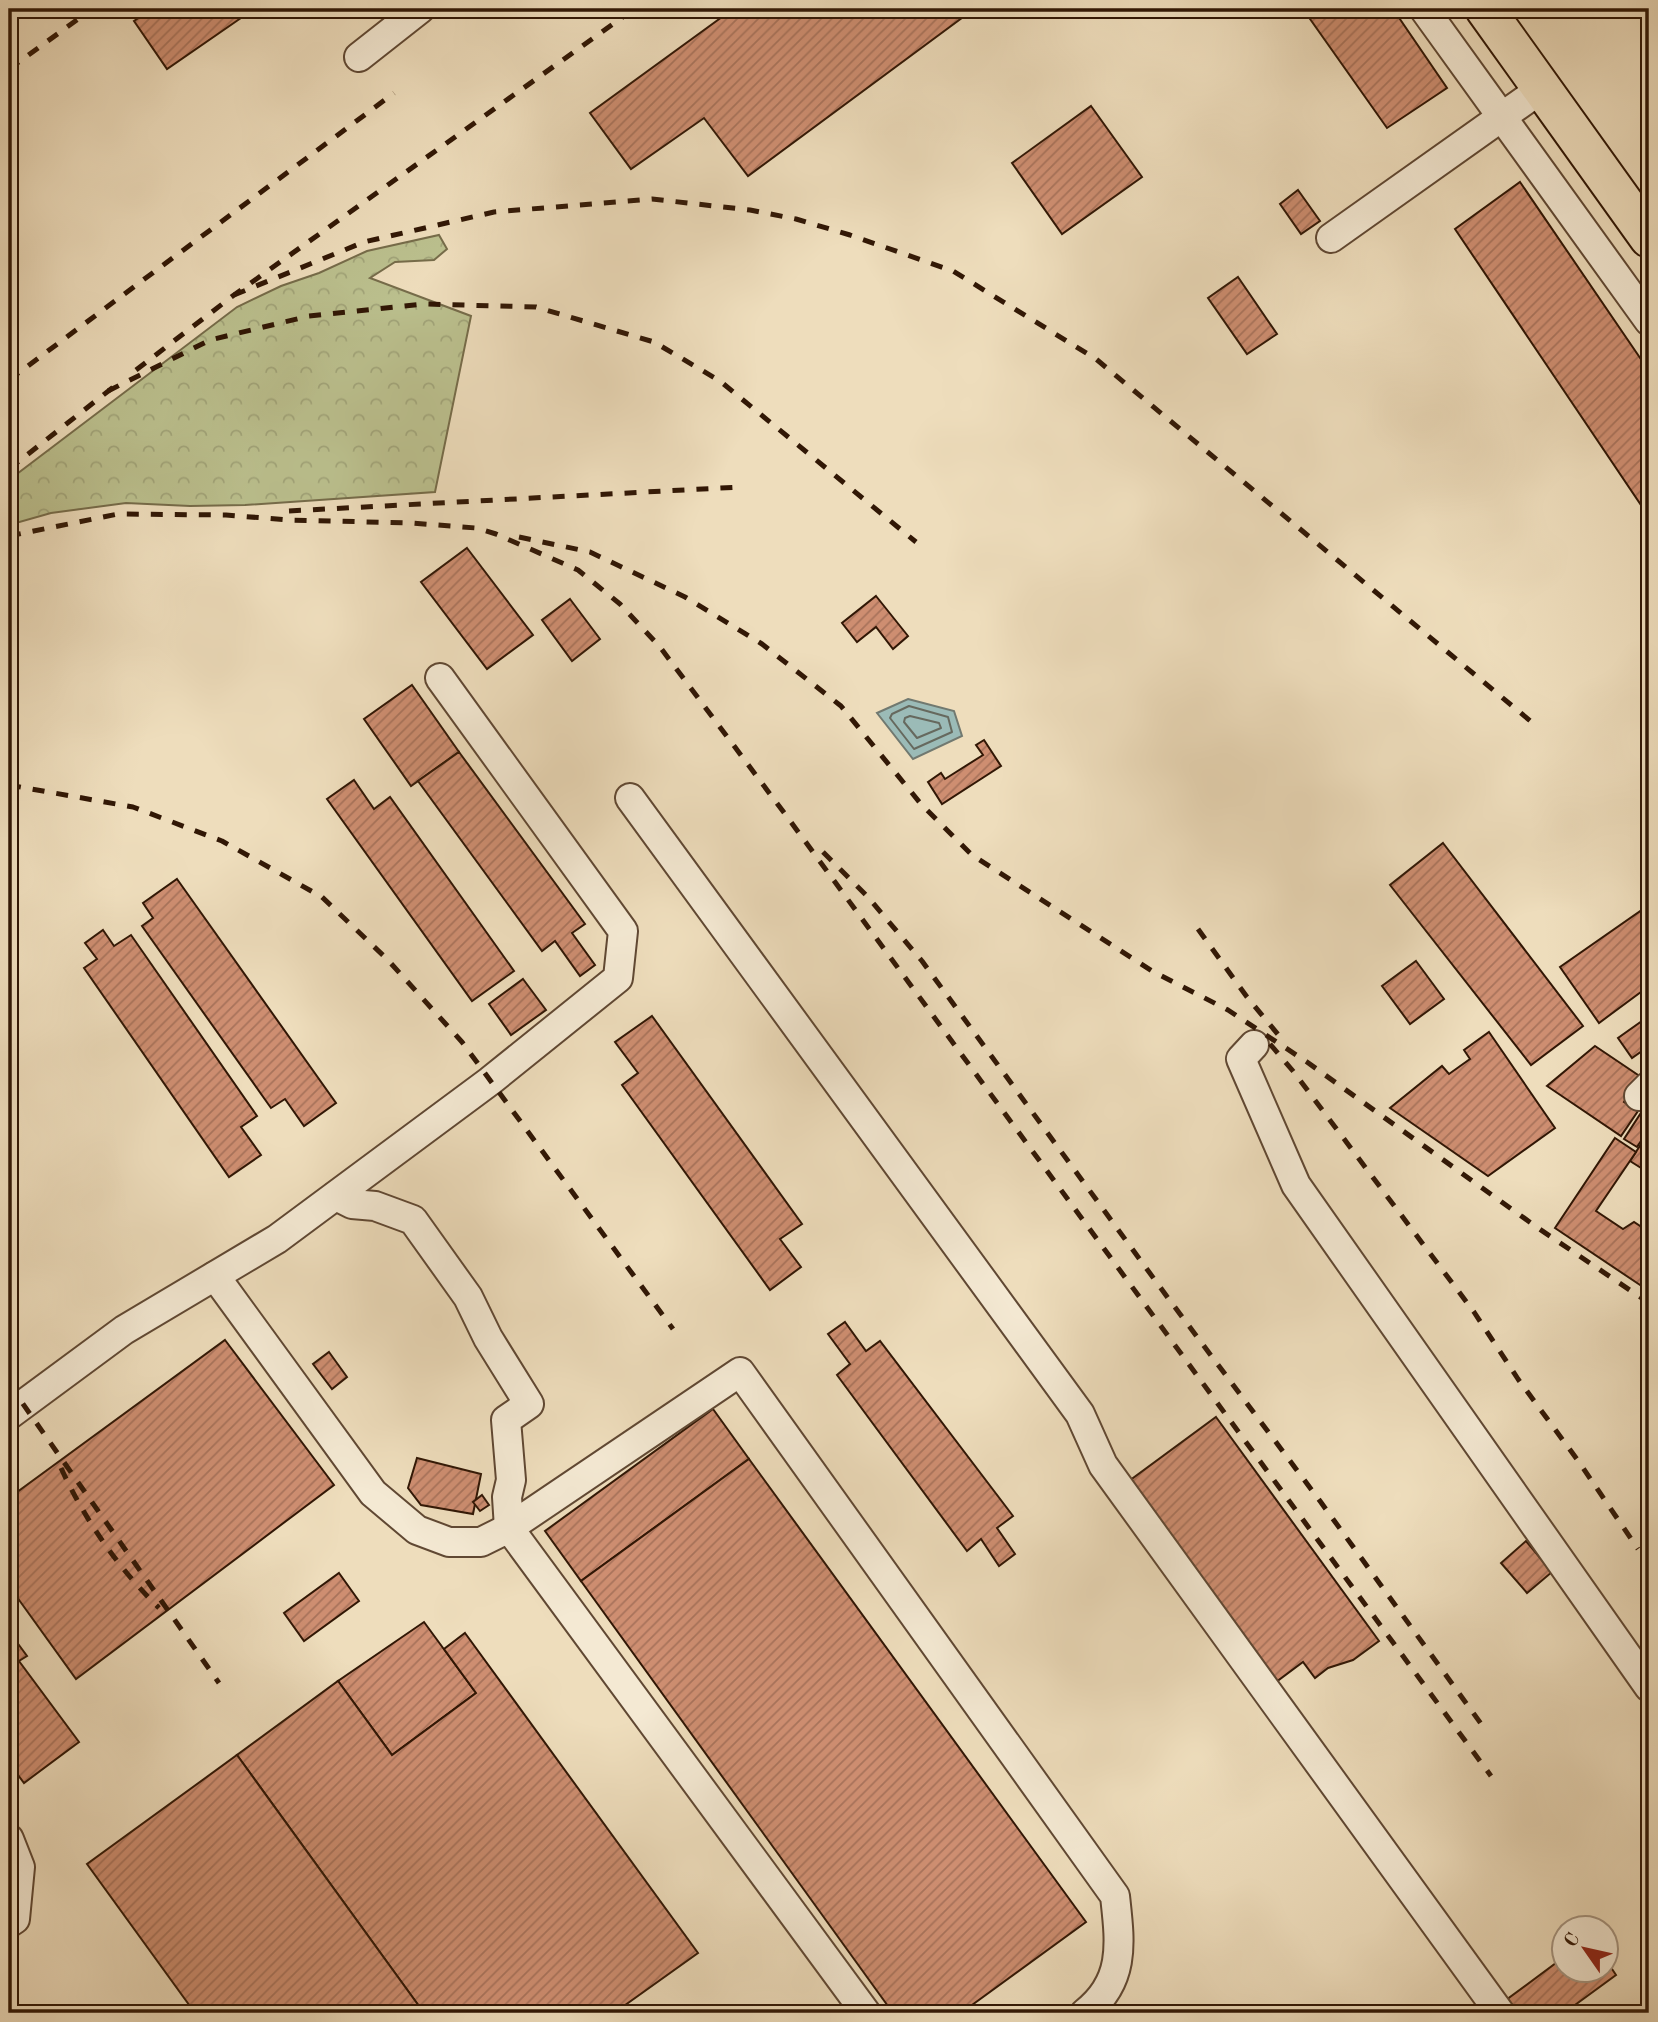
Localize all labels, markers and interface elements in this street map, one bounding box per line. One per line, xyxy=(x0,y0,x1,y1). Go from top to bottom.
north arrow xyxy=(1550,1913,1620,1983)
text: С xyxy=(1562,1930,1584,1951)

